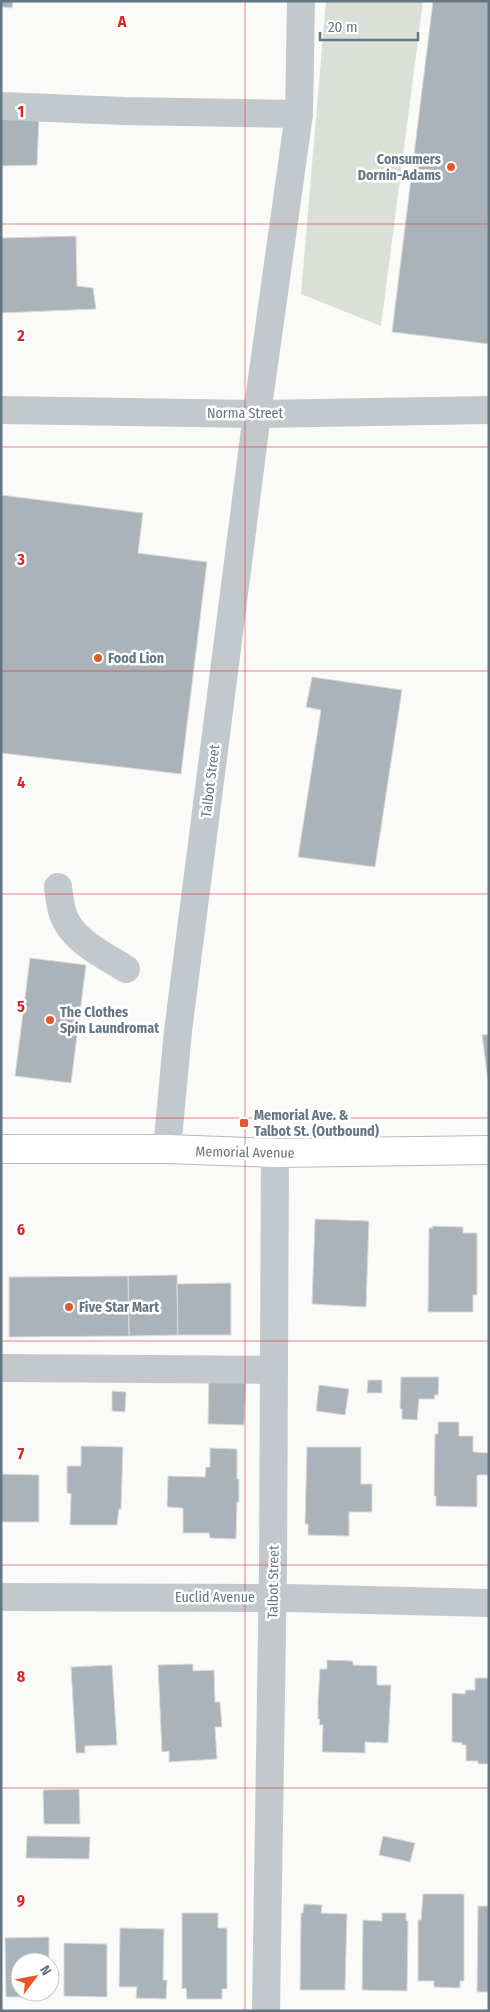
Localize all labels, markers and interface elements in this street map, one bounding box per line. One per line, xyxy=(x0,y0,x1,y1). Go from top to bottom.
scale bar xyxy=(320,10,418,42)
text: A xyxy=(117,12,127,31)
text: 20 m xyxy=(328,18,358,36)
text: 1 xyxy=(18,102,24,121)
place label: Consumers Dornin-Adams xyxy=(358,151,441,184)
marker: Consumers Dornin-Adams xyxy=(445,161,457,173)
text: 2 xyxy=(16,326,25,345)
street label: Norma Street xyxy=(207,405,283,422)
text: 3 xyxy=(16,550,25,569)
place label: Food Lion xyxy=(108,650,164,667)
marker: Food Lion xyxy=(92,652,104,664)
street label: Talbot Street xyxy=(198,743,223,818)
text: 4 xyxy=(17,773,25,792)
text: 5 xyxy=(17,997,25,1016)
place label: The Clothes Spin Laundromat xyxy=(60,1004,160,1037)
marker: The Clothes Spin Laundromat xyxy=(44,1014,56,1026)
place label: Memorial Ave. & Talbot St. (Outbound) xyxy=(254,1107,379,1140)
marker: Memorial Ave. & Talbot St. (Outbound) xyxy=(238,1117,250,1129)
street label: Memorial Avenue xyxy=(195,1143,295,1162)
text: 6 xyxy=(17,1220,25,1239)
place label: Five Star Mart xyxy=(79,1299,160,1316)
marker: Five Star Mart xyxy=(63,1301,75,1313)
text: 7 xyxy=(18,1444,25,1463)
street label: Talbot Street xyxy=(264,1545,283,1619)
street label: Euclid Avenue xyxy=(175,1589,255,1606)
text: 8 xyxy=(17,1667,26,1686)
text: 9 xyxy=(17,1891,25,1910)
north arrow xyxy=(10,1952,60,2002)
text: N xyxy=(36,1962,55,1978)

